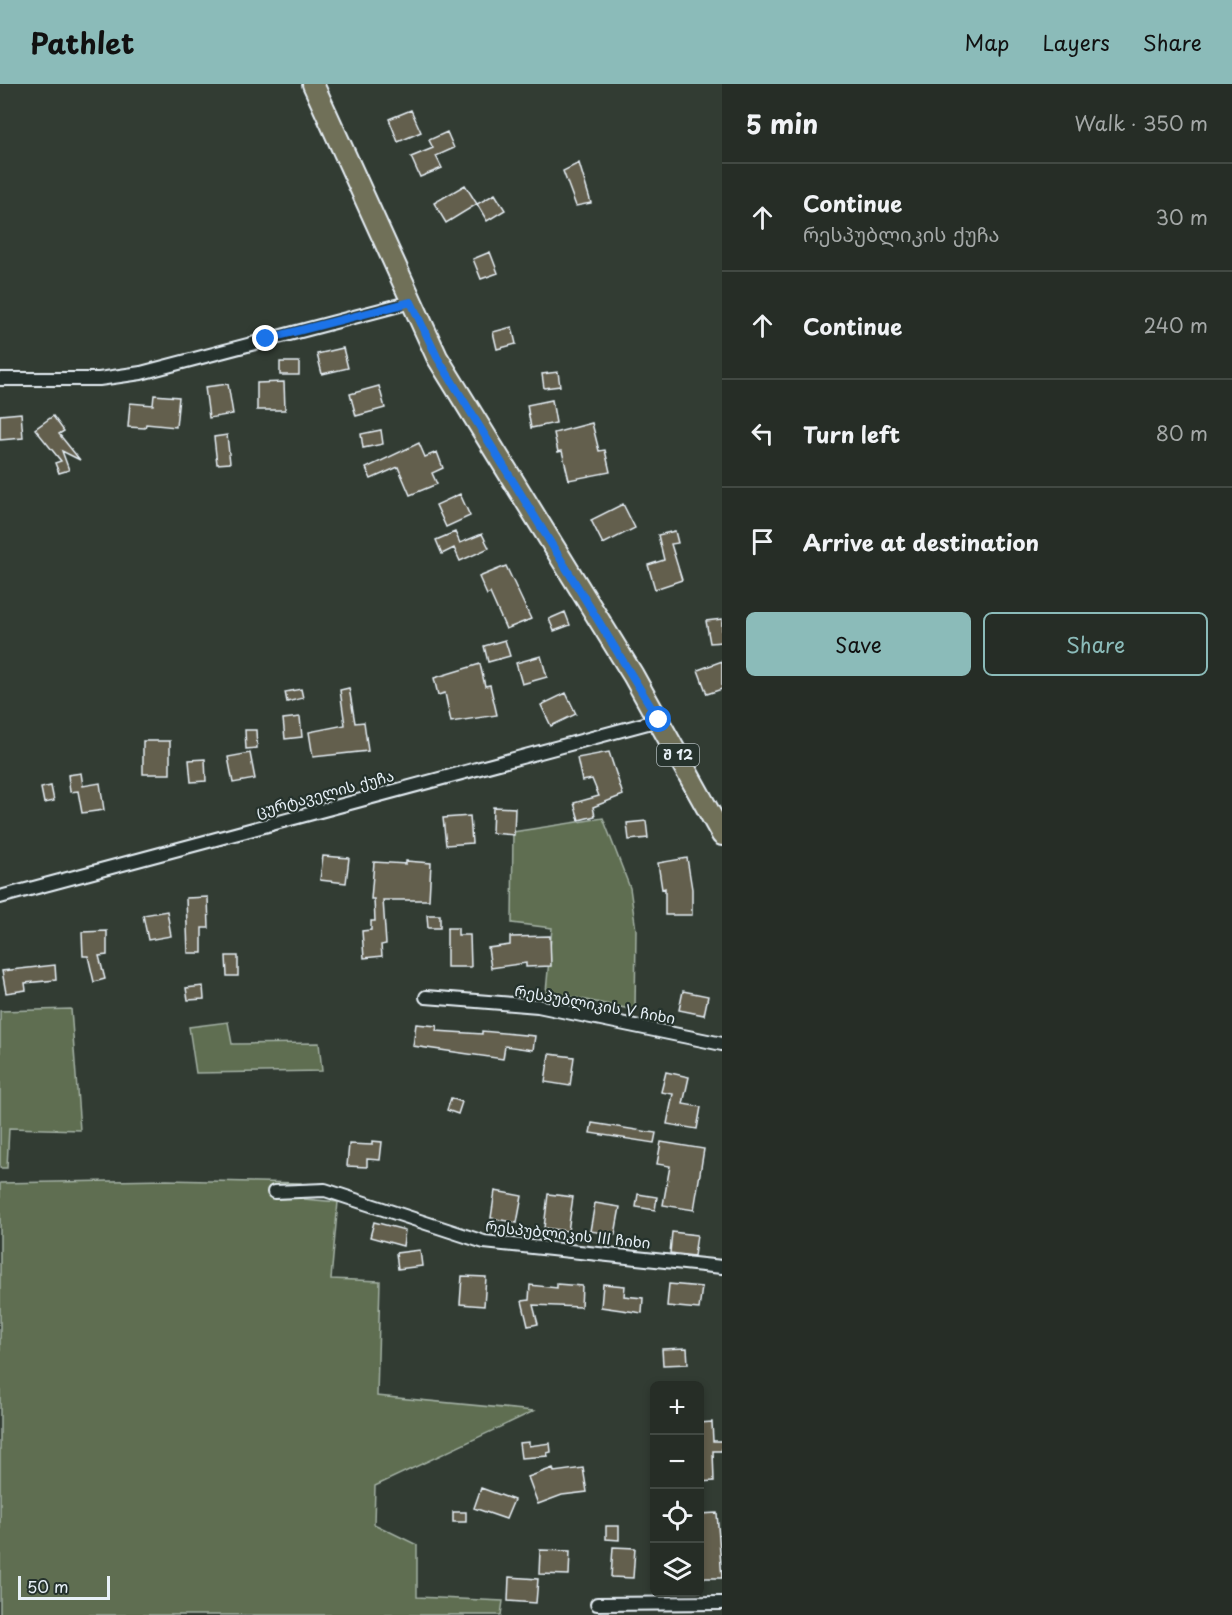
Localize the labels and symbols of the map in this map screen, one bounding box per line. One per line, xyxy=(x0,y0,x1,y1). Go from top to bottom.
route end xyxy=(252,325,278,351)
route start xyxy=(645,706,671,732)
road number: შ 12 xyxy=(657,744,699,766)
street label: ცურტაველის ქუჩა xyxy=(253,763,396,822)
street label: რესპუბლიკის V ჩიხი xyxy=(513,978,677,1029)
street label: რესპუბლიკის III ჩიხი xyxy=(485,1213,652,1254)
scale bar xyxy=(18,1573,110,1600)

